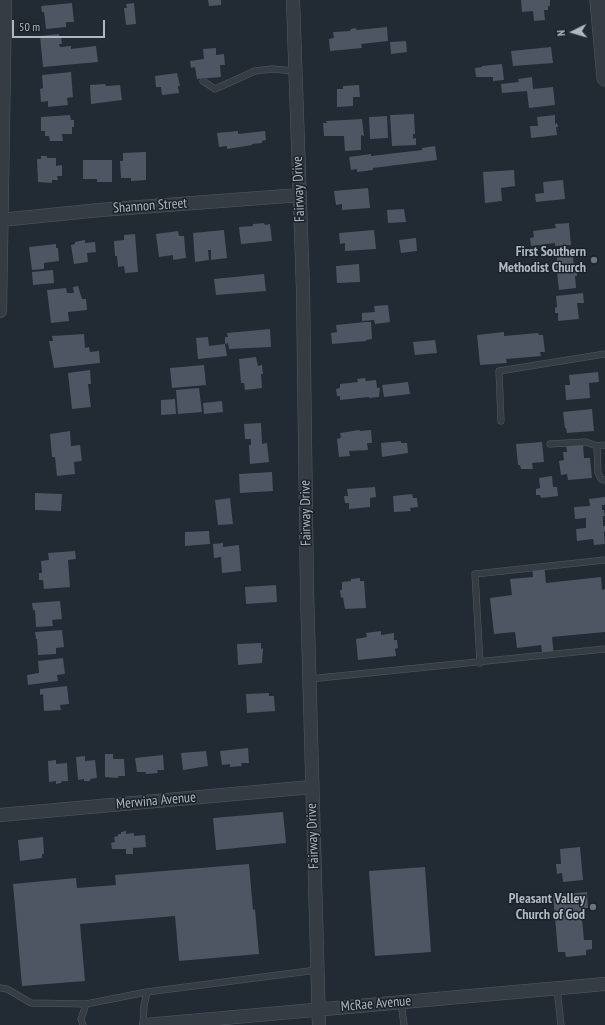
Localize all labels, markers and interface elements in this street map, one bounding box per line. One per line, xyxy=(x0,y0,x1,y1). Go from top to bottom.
scale bar xyxy=(14,12,107,38)
north arrow xyxy=(553,12,593,52)
text: 50 m xyxy=(19,19,40,34)
text: N xyxy=(554,29,568,37)
street label: Fairway Drive xyxy=(289,156,309,222)
street label: Shannon Street xyxy=(112,195,188,217)
place label: First Southern Methodist Church xyxy=(499,244,586,276)
marker: First Southern Methodist Church xyxy=(589,255,599,265)
street label: Fairway Drive xyxy=(297,480,315,546)
street label: Merwina Avenue xyxy=(115,789,197,813)
street label: Fairway Drive xyxy=(303,803,323,869)
place label: Pleasant Valley Church of God xyxy=(509,891,585,924)
marker: Pleasant Valley Church of God xyxy=(588,902,598,912)
street label: McRae Avenue xyxy=(340,993,412,1015)

